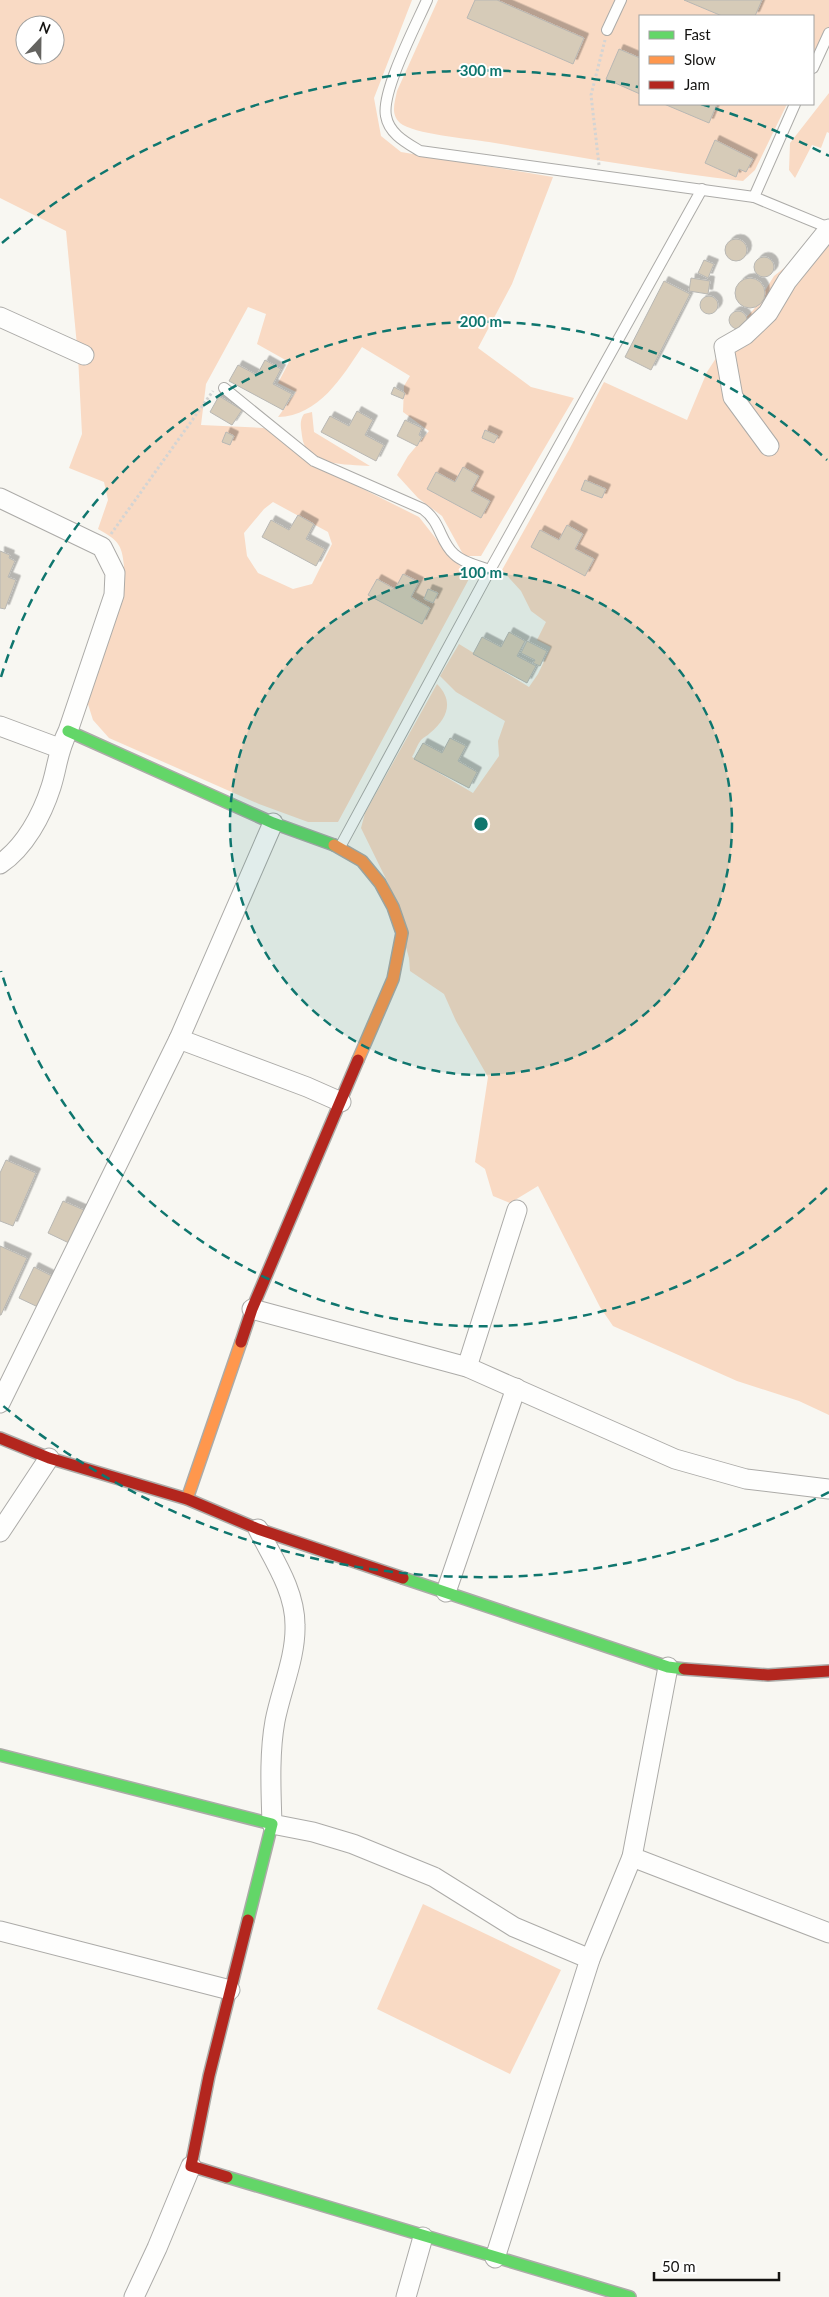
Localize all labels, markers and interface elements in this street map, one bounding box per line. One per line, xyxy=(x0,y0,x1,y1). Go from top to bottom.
north arrow xyxy=(15,15,65,65)
legend xyxy=(639,15,814,105)
text: N xyxy=(37,18,53,37)
text: Fast xyxy=(684,25,711,43)
text: Slow xyxy=(684,50,716,68)
text: 300 m xyxy=(460,61,502,79)
text: Jam xyxy=(684,75,710,93)
text: 200 m xyxy=(460,312,502,330)
text: 100 m xyxy=(460,563,502,581)
centre of rings xyxy=(472,815,490,833)
scale bar xyxy=(654,2250,779,2282)
text: 50 m xyxy=(662,2257,696,2275)

